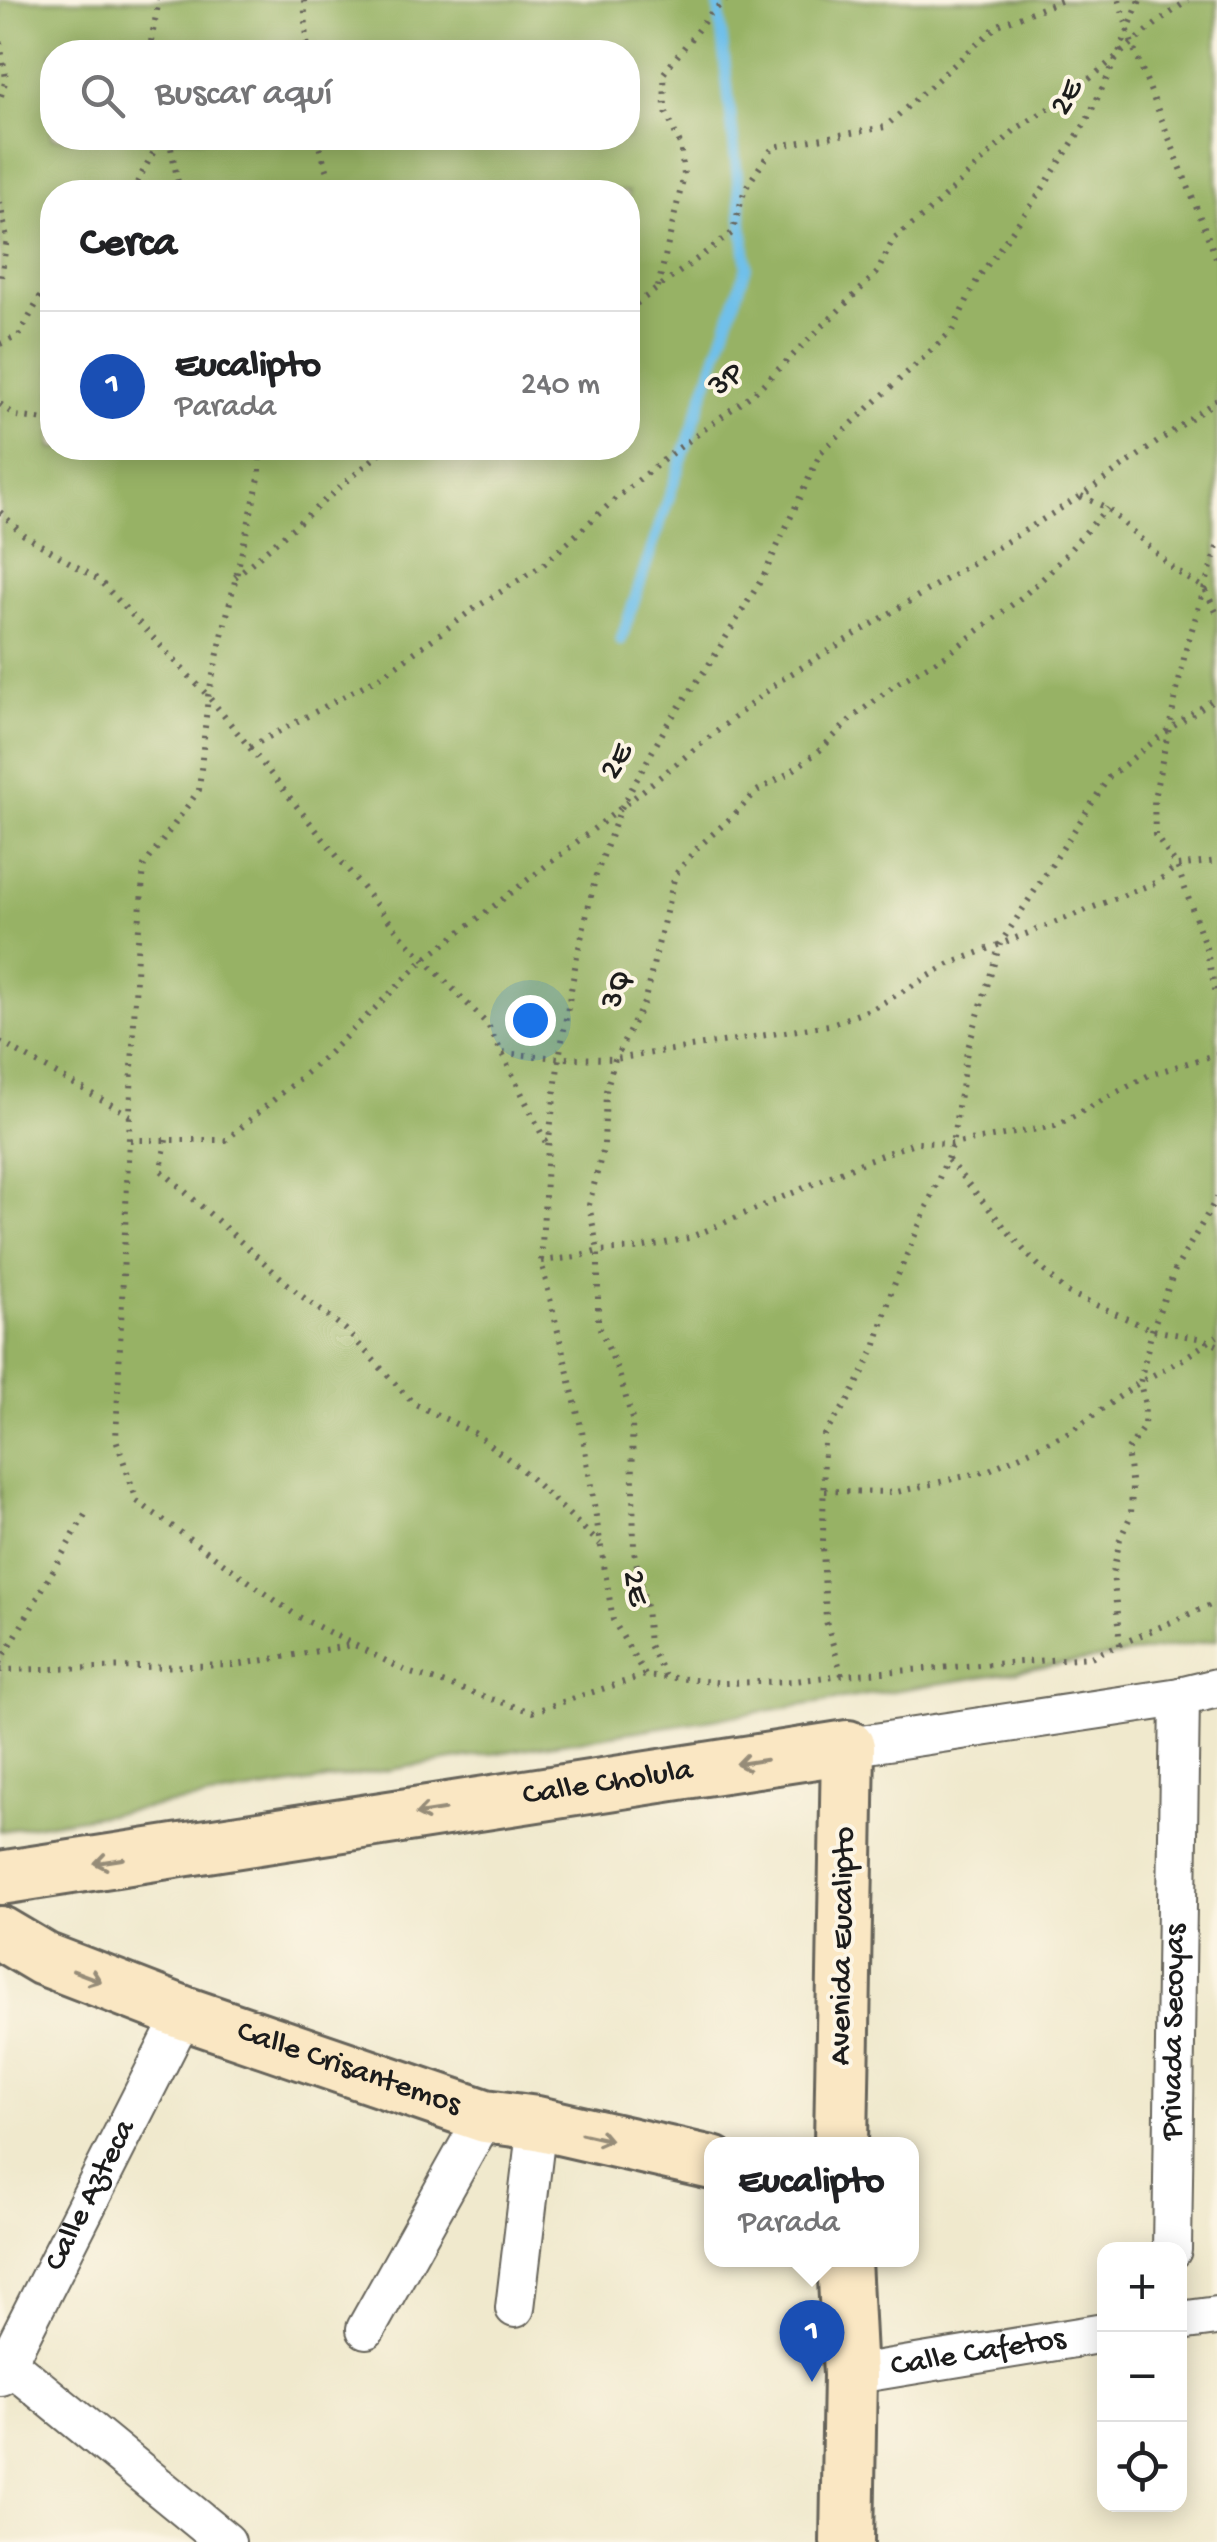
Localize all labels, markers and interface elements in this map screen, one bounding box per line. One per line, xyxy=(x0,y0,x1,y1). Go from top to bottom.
search box xyxy=(40,40,640,150)
icon: search xyxy=(75,68,130,123)
street label: 2E xyxy=(1043,72,1094,123)
text: Buscar aquí xyxy=(155,73,333,117)
text: Cerca xyxy=(80,221,177,270)
text: Eucalipto xyxy=(175,345,321,389)
street label: 3P xyxy=(701,355,752,407)
text: 1 xyxy=(106,367,119,405)
text: 240 m xyxy=(521,367,600,405)
text: Parada xyxy=(175,389,276,427)
street label: 2E xyxy=(593,736,644,787)
street label: 3Q xyxy=(593,966,642,1015)
your location xyxy=(505,995,556,1046)
street label: 2E xyxy=(612,1567,656,1610)
street label: Calle Cholula xyxy=(520,1752,697,1816)
one-way arrow xyxy=(736,1753,768,1772)
one-way arrow xyxy=(414,1803,447,1821)
street label: Avenida Eucalipto xyxy=(823,1826,865,2066)
one-way arrow xyxy=(93,1852,126,1871)
street label: Privada Secoyas xyxy=(1155,1923,1196,2141)
one-way arrow xyxy=(72,1968,102,1986)
street label: Calle Crisantemos xyxy=(231,2013,467,2126)
street label: Calle Azteca xyxy=(37,2113,146,2278)
one-way arrow xyxy=(579,2129,611,2147)
popup xyxy=(704,2137,919,2267)
text: Eucalipto xyxy=(738,2161,885,2205)
text: Parada xyxy=(738,2205,840,2243)
map controls xyxy=(1097,2242,1187,2512)
button: + xyxy=(1097,2242,1187,2332)
pin: 1 xyxy=(780,2300,844,2382)
street label: Calle Cafetos xyxy=(888,2320,1069,2387)
button: − xyxy=(1097,2332,1187,2422)
button: locate xyxy=(1097,2422,1187,2512)

